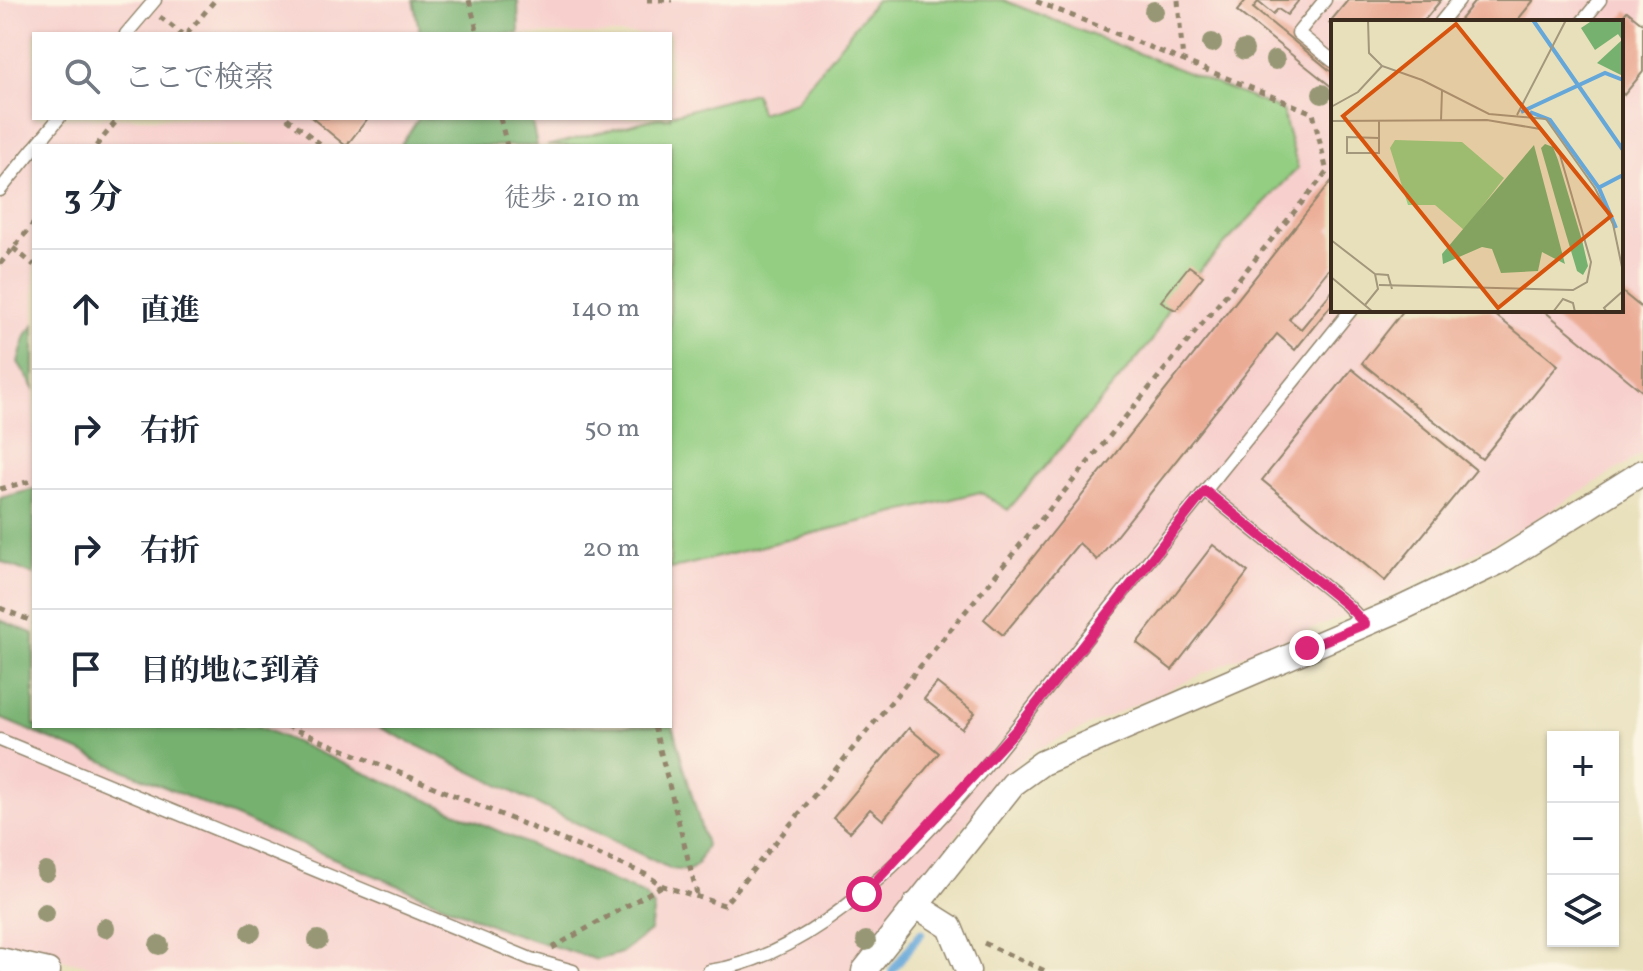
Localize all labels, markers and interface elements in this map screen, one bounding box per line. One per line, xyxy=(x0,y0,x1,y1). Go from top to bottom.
inset map xyxy=(1331,20,1623,312)
search box xyxy=(32,32,672,120)
icon: search xyxy=(60,54,104,98)
text: ここで検索 xyxy=(124,58,274,100)
text: 3 分 xyxy=(64,176,122,223)
text: 徒歩 · 210 m xyxy=(505,181,640,217)
icon: ahead xyxy=(64,287,108,331)
text: 直進 xyxy=(140,291,200,333)
text: 140 m xyxy=(571,291,640,327)
icon: right xyxy=(64,407,108,451)
text: 右折 xyxy=(140,411,200,453)
text: 50 m xyxy=(584,411,640,447)
icon: right xyxy=(64,527,108,571)
text: 右折 xyxy=(140,531,200,573)
text: 20 m xyxy=(582,531,640,567)
route end xyxy=(1289,630,1325,666)
icon: arrive xyxy=(64,647,108,691)
text: 目的地に到着 xyxy=(140,651,320,693)
map controls xyxy=(1547,731,1619,947)
button: + xyxy=(1547,731,1619,803)
button: − xyxy=(1547,803,1619,875)
button: layers xyxy=(1547,875,1619,947)
route start xyxy=(846,876,882,912)

